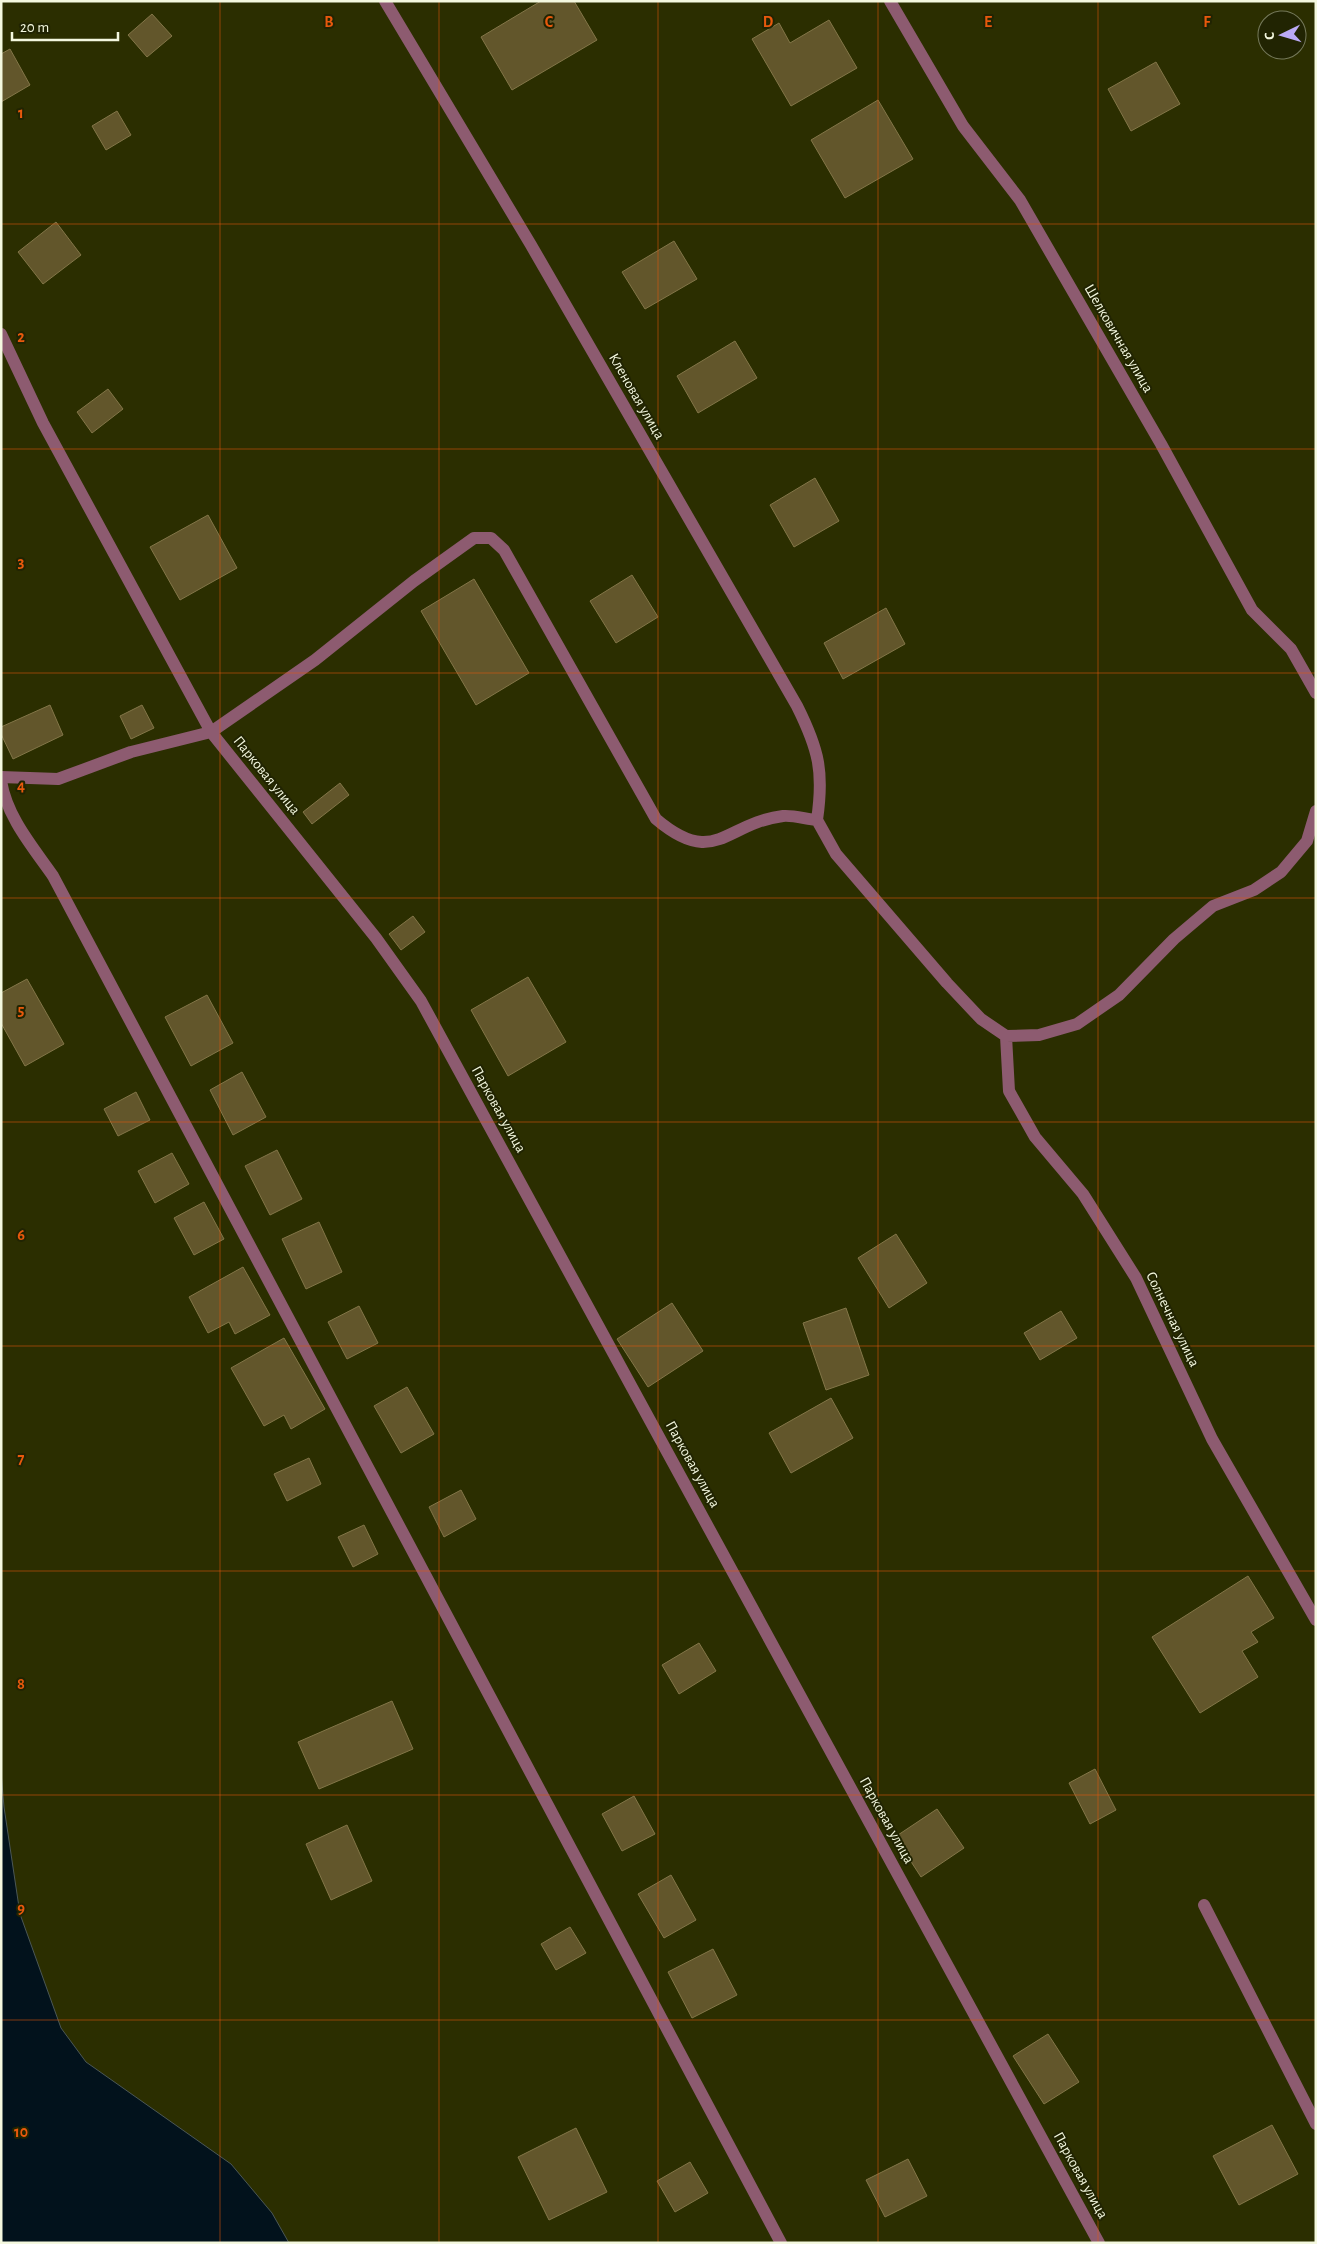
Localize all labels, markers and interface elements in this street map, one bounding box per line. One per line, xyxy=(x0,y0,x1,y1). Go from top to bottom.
scale bar xyxy=(12,10,119,42)
north arrow xyxy=(1257,10,1307,60)
text: B xyxy=(324,14,334,30)
text: C xyxy=(545,14,554,30)
text: D xyxy=(763,14,774,30)
text: E xyxy=(984,14,992,30)
text: F xyxy=(1203,14,1211,30)
text: 20 m xyxy=(20,20,49,35)
text: С xyxy=(1263,31,1277,41)
text: 1 xyxy=(18,105,24,121)
street label: Шелковичная улица xyxy=(1081,281,1156,395)
text: 2 xyxy=(17,329,25,345)
street label: Кленовая улица xyxy=(606,351,667,442)
text: 3 xyxy=(18,554,25,570)
street label: Парковая улица xyxy=(230,733,303,818)
text: 4 xyxy=(17,778,25,794)
text: 5 xyxy=(18,1002,25,1018)
street label: Парковая улица xyxy=(469,1063,529,1155)
text: 6 xyxy=(17,1227,25,1243)
street label: Солнечная улица xyxy=(1143,1269,1202,1369)
street label: Парковая улица xyxy=(663,1418,723,1510)
text: 7 xyxy=(18,1451,25,1467)
text: 8 xyxy=(17,1676,25,1692)
street label: Парковая улица xyxy=(857,1774,917,1866)
text: 9 xyxy=(17,1900,25,1916)
text: 10 xyxy=(14,2124,28,2140)
street label: Парковая улица xyxy=(1051,2129,1111,2221)

